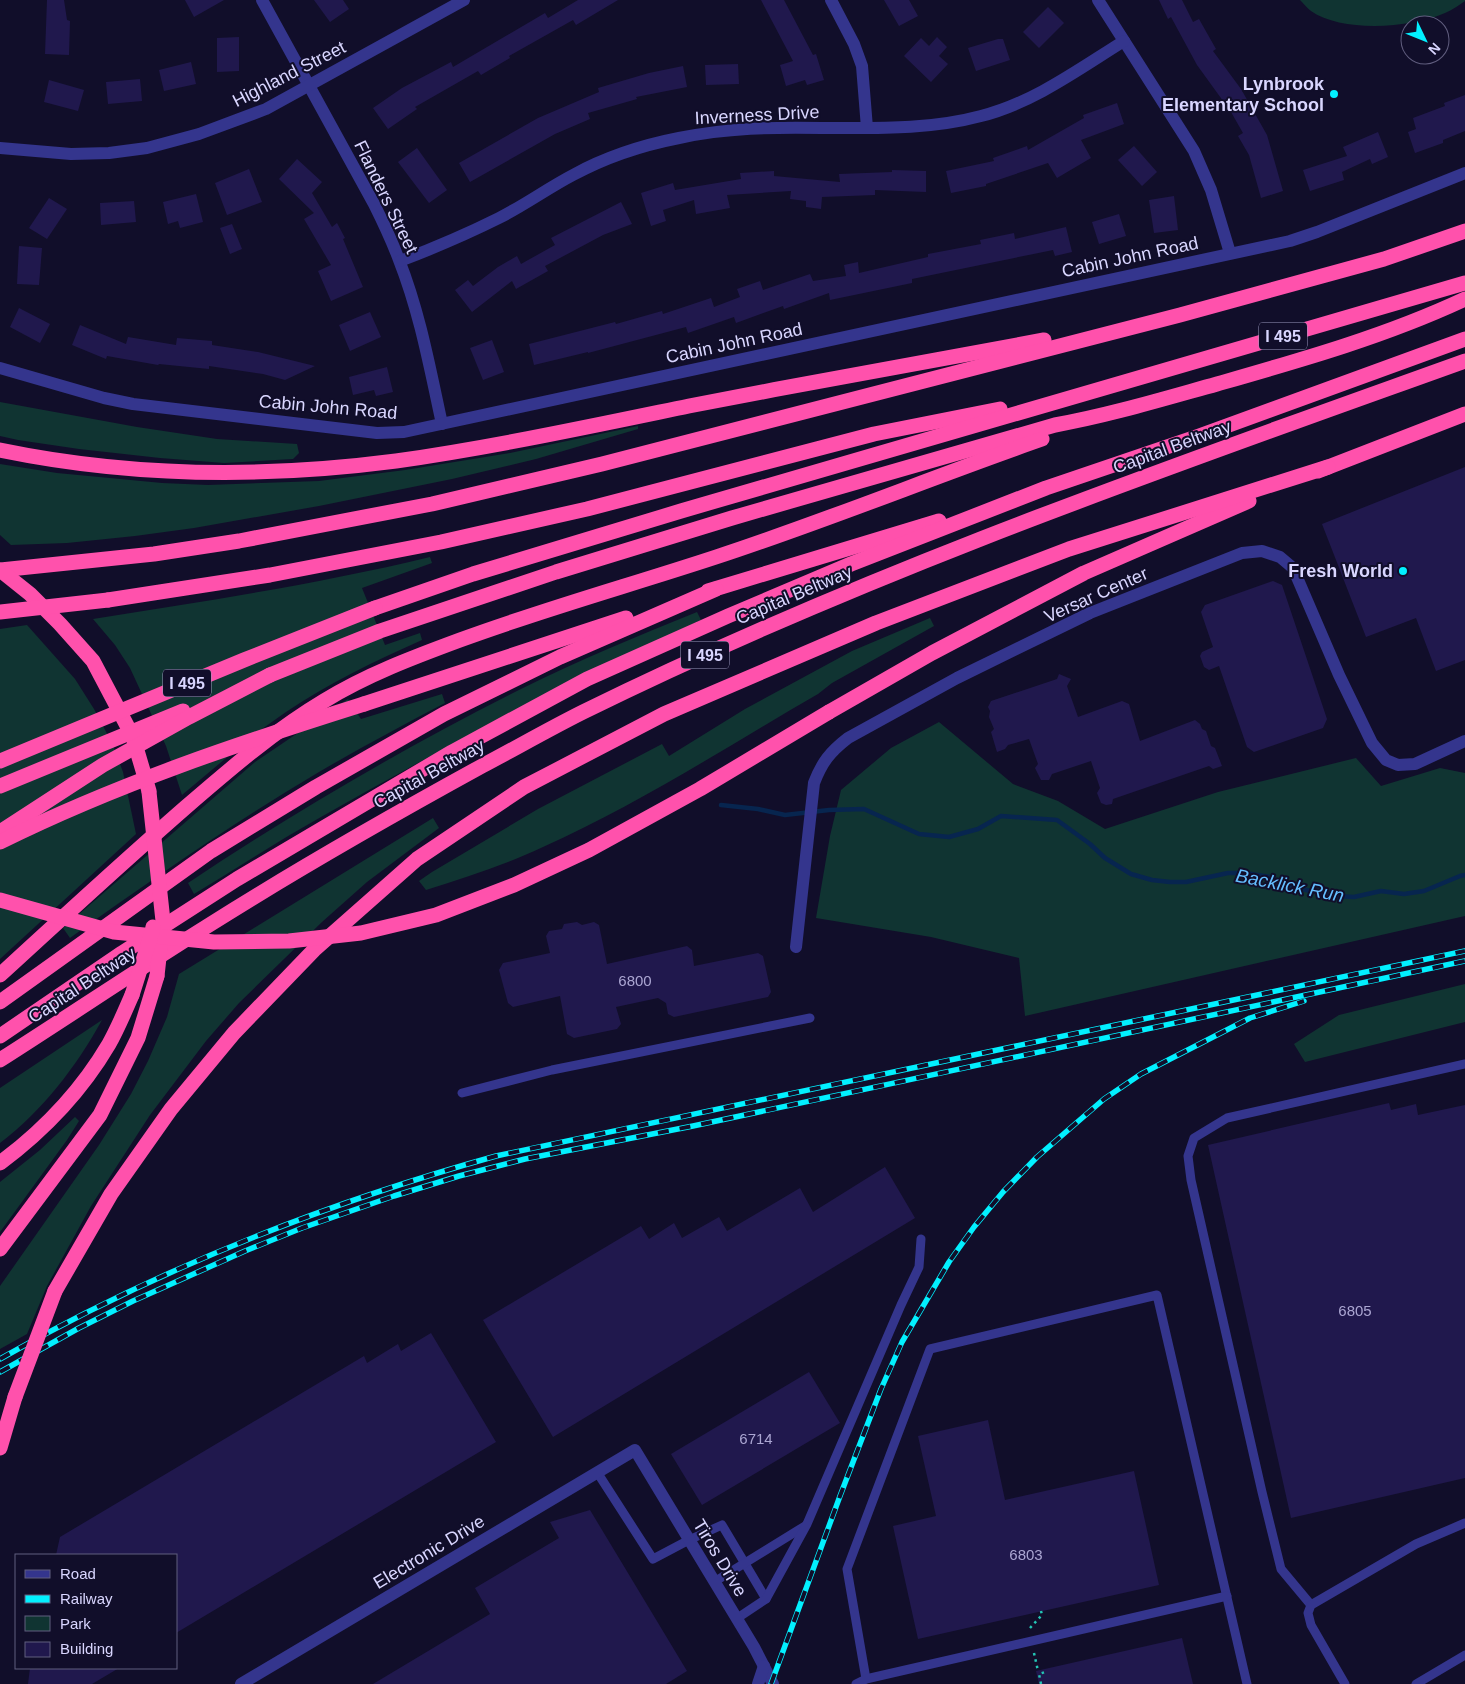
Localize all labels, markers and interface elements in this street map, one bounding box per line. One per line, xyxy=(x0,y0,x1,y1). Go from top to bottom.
north arrow xyxy=(1400,15,1450,65)
street label: Highland Street xyxy=(229,37,349,111)
text: N xyxy=(1425,40,1444,58)
place label: Lynbrook Elementary School xyxy=(1162,74,1325,115)
marker: Lynbrook Elementary School xyxy=(1328,88,1340,100)
street label: Inverness Drive xyxy=(694,102,820,128)
street label: Flanders Street xyxy=(350,137,422,257)
street label: Cabin John Road xyxy=(1060,233,1200,281)
street label: Cabin John Road xyxy=(664,319,804,367)
road number: I 495 xyxy=(1259,322,1307,350)
street label: Cabin John Road xyxy=(258,391,398,423)
street label: Capital Beltway xyxy=(1110,416,1234,478)
place label: Fresh World xyxy=(1288,561,1393,581)
street label: Capital Beltway xyxy=(733,562,855,628)
street label: Versar Center xyxy=(1041,563,1151,627)
marker: Fresh World xyxy=(1397,565,1409,577)
road number: I 495 xyxy=(681,642,729,668)
road number: I 495 xyxy=(163,670,211,696)
street label: Capital Beltway xyxy=(370,735,488,813)
water label: Backlick Run xyxy=(1234,865,1346,906)
street label: Capital Beltway xyxy=(25,943,139,1027)
house number: 6800 xyxy=(618,972,652,989)
house number: 6805 xyxy=(1338,1302,1372,1319)
house number: 6714 xyxy=(739,1430,773,1447)
street label: Electronic Drive xyxy=(370,1511,488,1593)
street label: Tiros Drive xyxy=(689,1516,751,1600)
house number: 6803 xyxy=(1009,1546,1043,1563)
legend xyxy=(15,1554,178,1669)
text: Road xyxy=(60,1565,96,1582)
text: Railway xyxy=(60,1590,113,1607)
text: Park xyxy=(60,1615,91,1632)
text: Building xyxy=(60,1640,113,1657)

